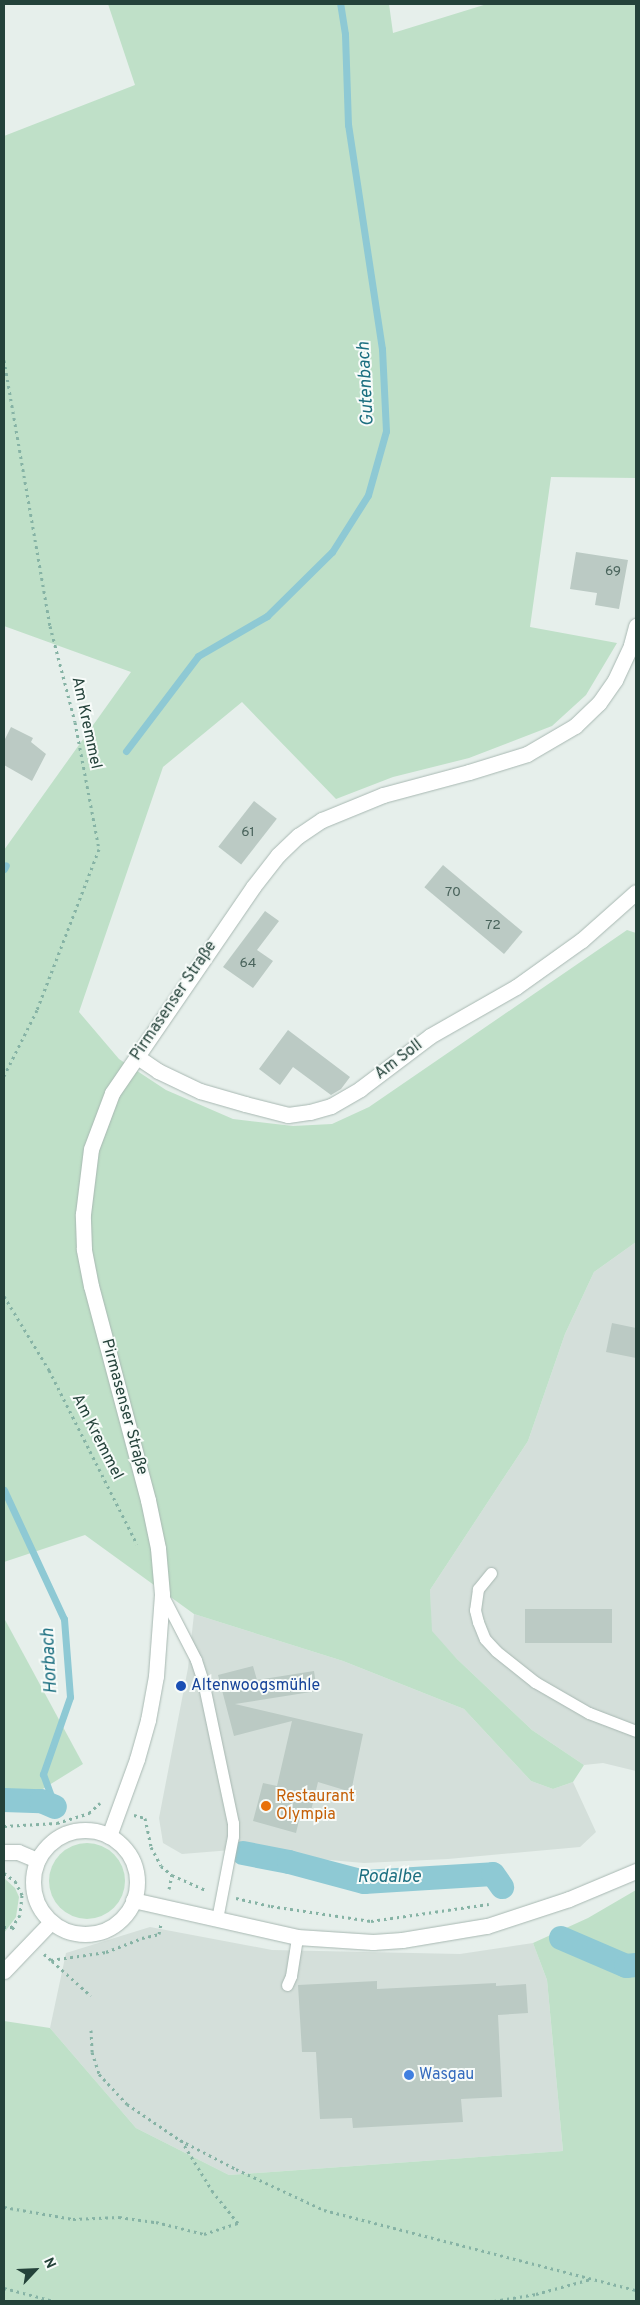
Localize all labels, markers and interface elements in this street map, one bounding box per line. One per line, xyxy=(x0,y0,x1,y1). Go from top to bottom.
water label: Gutenbach xyxy=(354,341,380,427)
house number: 69 xyxy=(605,564,621,580)
street label: Am Kremmel xyxy=(67,675,105,771)
house number: 61 xyxy=(241,825,255,841)
house number: 70 xyxy=(445,885,461,901)
house number: 72 xyxy=(485,918,501,934)
street label: Pirmasenser Straße xyxy=(127,938,221,1064)
house number: 64 xyxy=(239,956,257,972)
street label: Am Soll xyxy=(371,1036,427,1084)
street label: Pirmasenser Straße xyxy=(97,1337,151,1477)
street label: Am Kremmel xyxy=(67,1391,127,1483)
water label: Horbach xyxy=(38,1628,64,1694)
place label: Altenwoogsmühle xyxy=(191,1676,320,1696)
marker: Altenwoogsmühle xyxy=(175,1680,187,1692)
place label: Restaurant Olympia xyxy=(276,1787,355,1825)
marker: Restaurant Olympia xyxy=(260,1800,272,1812)
water label: Rodalbe xyxy=(357,1867,421,1889)
place label: Wasgau xyxy=(419,2065,474,2085)
marker: Wasgau xyxy=(403,2069,415,2081)
north arrow xyxy=(10,2245,60,2295)
text: N xyxy=(39,2255,59,2272)

